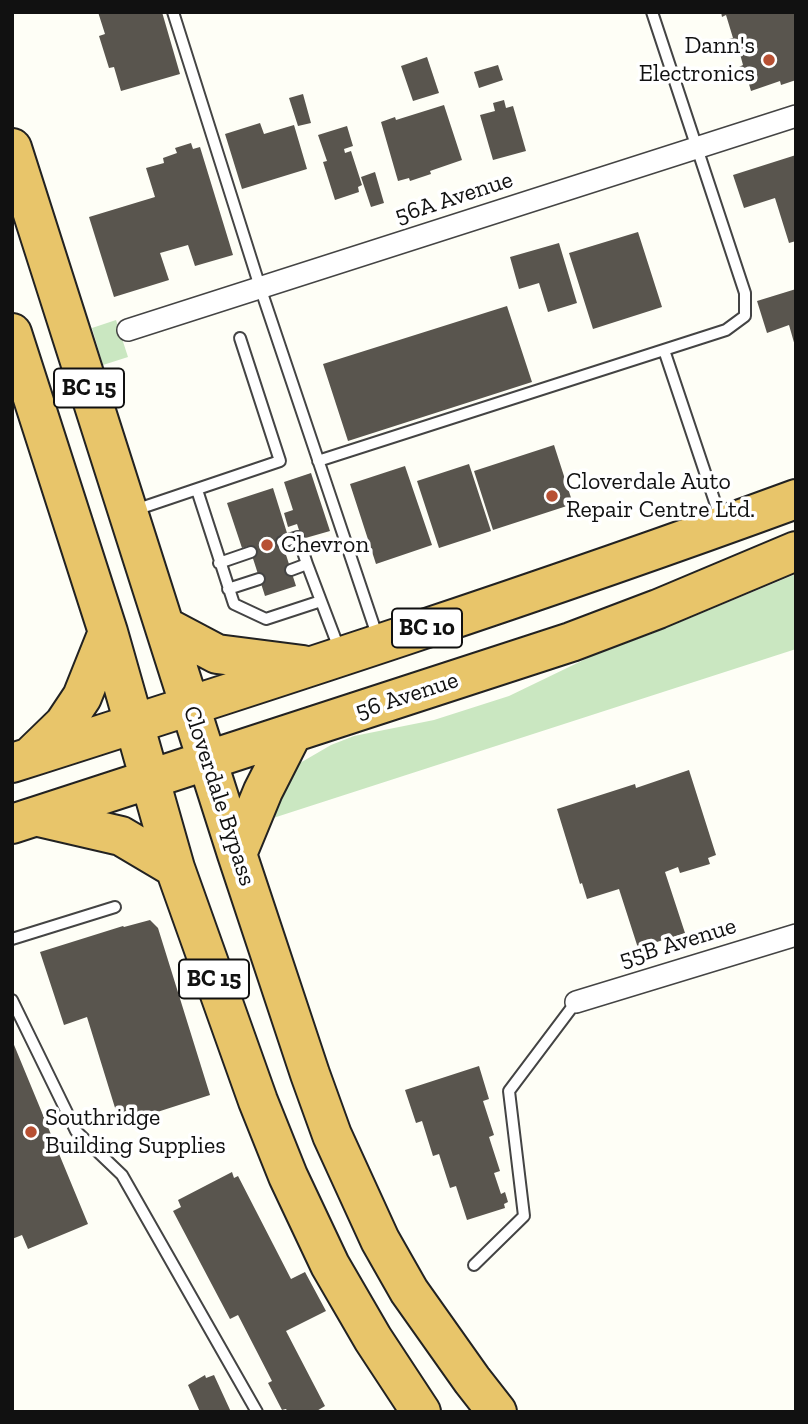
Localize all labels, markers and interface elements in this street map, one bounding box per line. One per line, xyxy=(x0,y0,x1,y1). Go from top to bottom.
place label: Dann's Electronics xyxy=(639,32,755,88)
marker: Dann's Electronics xyxy=(761,52,777,68)
street label: 56A Avenue xyxy=(392,165,516,231)
road number: BC 15 xyxy=(54,368,124,408)
place label: Cloverdale Auto Repair Centre Ltd. xyxy=(566,468,755,524)
marker: Cloverdale Auto Repair Centre Ltd. xyxy=(544,488,560,504)
place label: Chevron xyxy=(281,531,369,559)
marker: Chevron xyxy=(259,537,275,553)
road number: BC 10 xyxy=(392,608,462,648)
street label: 56 Avenue xyxy=(352,666,462,726)
street label: Cloverdale Bypass xyxy=(176,703,262,889)
street label: 55B Avenue xyxy=(616,912,740,974)
road number: BC 15 xyxy=(179,960,249,998)
place label: Southridge Building Supplies xyxy=(45,1104,226,1160)
marker: Southridge Building Supplies xyxy=(23,1124,39,1140)

